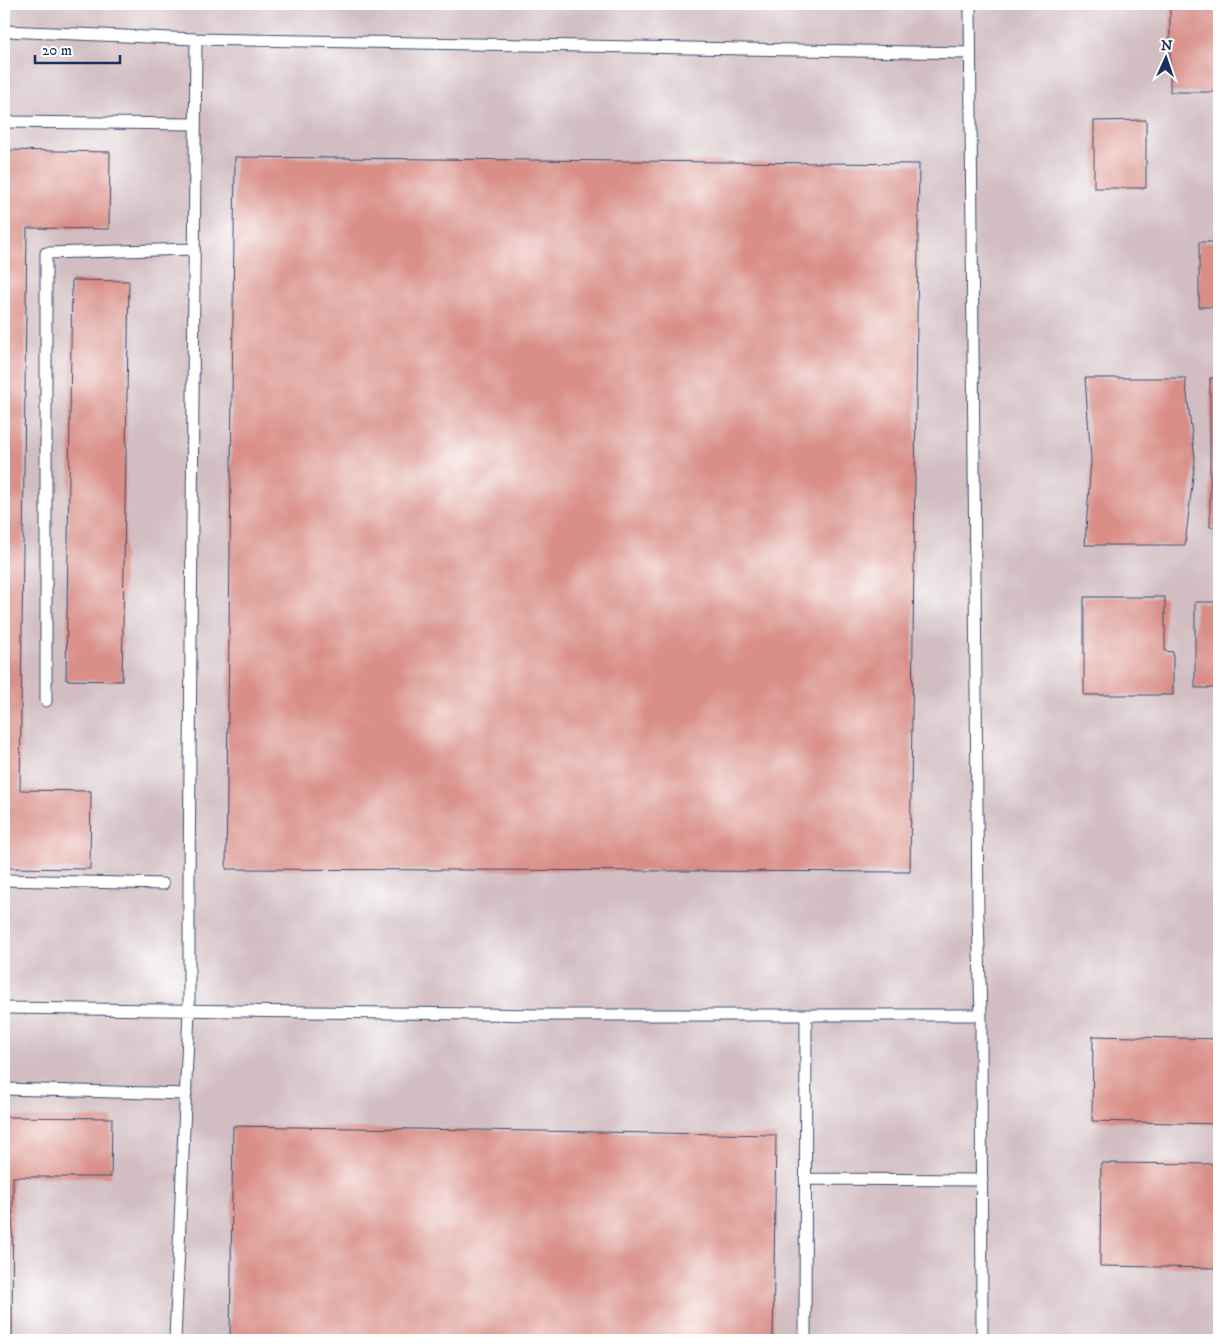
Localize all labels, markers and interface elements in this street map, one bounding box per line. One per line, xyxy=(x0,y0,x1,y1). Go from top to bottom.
scale bar xyxy=(35,32,120,64)
north arrow xyxy=(1140,32,1190,82)
text: N xyxy=(1160,37,1173,55)
text: 20 m xyxy=(42,41,72,60)

